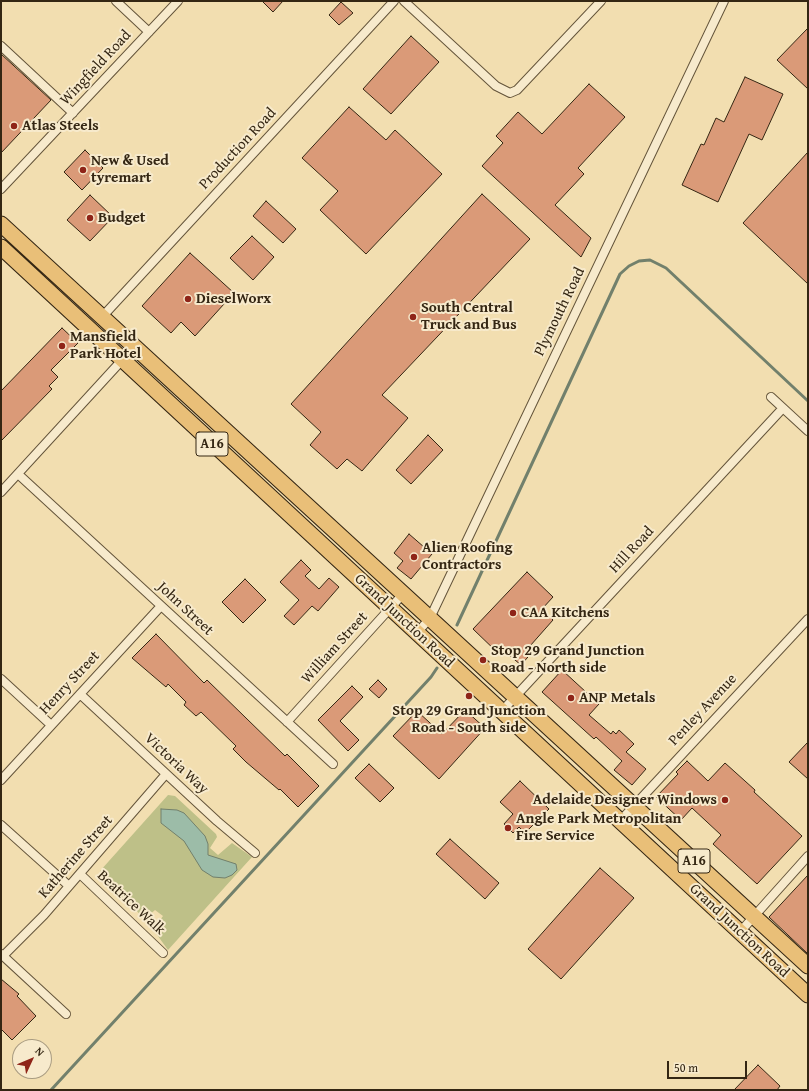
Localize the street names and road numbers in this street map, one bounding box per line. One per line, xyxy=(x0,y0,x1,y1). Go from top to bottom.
street label: Wingfield Road xyxy=(57,27,135,109)
street label: Production Road xyxy=(196,105,280,193)
street label: Plymouth Road xyxy=(531,265,589,359)
road number: A16 xyxy=(196,432,228,456)
street label: Hill Road xyxy=(606,523,658,577)
street label: Grand Junction Road xyxy=(350,570,458,672)
street label: John Street xyxy=(153,578,217,640)
street label: William Street xyxy=(298,608,372,688)
street label: Henry Street xyxy=(36,647,104,719)
street label: Penley Avenue xyxy=(665,670,741,750)
street label: Victoria Way xyxy=(140,730,212,798)
street label: Katherine Street xyxy=(35,812,117,902)
road number: A16 xyxy=(678,849,710,873)
street label: Beatrice Walk xyxy=(93,867,169,939)
street label: Grand Junction Road xyxy=(685,880,793,982)

